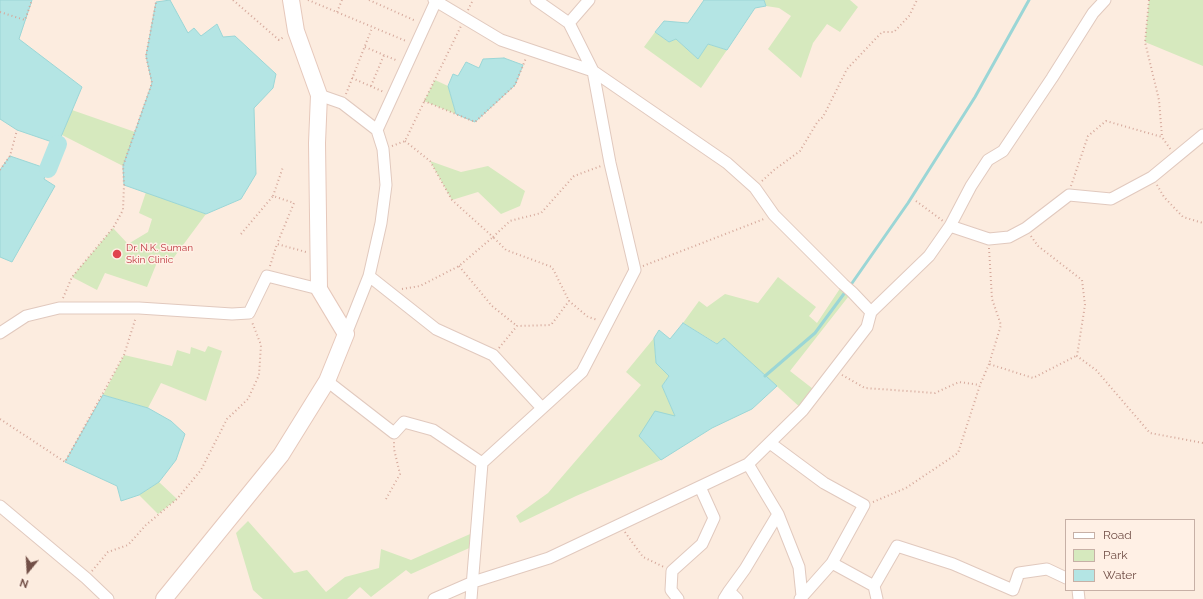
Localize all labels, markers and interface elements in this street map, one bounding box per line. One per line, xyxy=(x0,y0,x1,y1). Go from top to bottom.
place label: Dr. N.K. Suman Skin Clinic xyxy=(126,242,193,266)
marker: Dr. N.K. Suman Skin Clinic xyxy=(111,248,123,260)
legend xyxy=(1065,519,1195,591)
text: Road xyxy=(1103,528,1132,542)
text: Park xyxy=(1103,548,1128,562)
north arrow xyxy=(8,551,48,591)
text: Water xyxy=(1103,568,1137,582)
text: N xyxy=(18,575,30,590)

